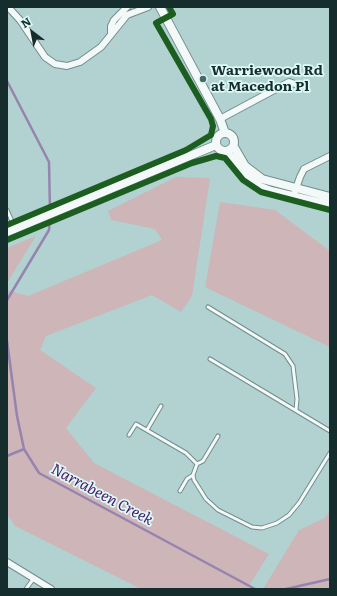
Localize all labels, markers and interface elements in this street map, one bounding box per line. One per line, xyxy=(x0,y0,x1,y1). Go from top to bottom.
north arrow xyxy=(12,12,52,52)
text: N xyxy=(17,13,34,31)
place label: Warriewood Rd at Macedon Pl xyxy=(211,63,323,96)
marker: Warriewood Rd at Macedon Pl xyxy=(198,74,208,84)
water label: Narrabeen Creek xyxy=(48,461,156,529)

